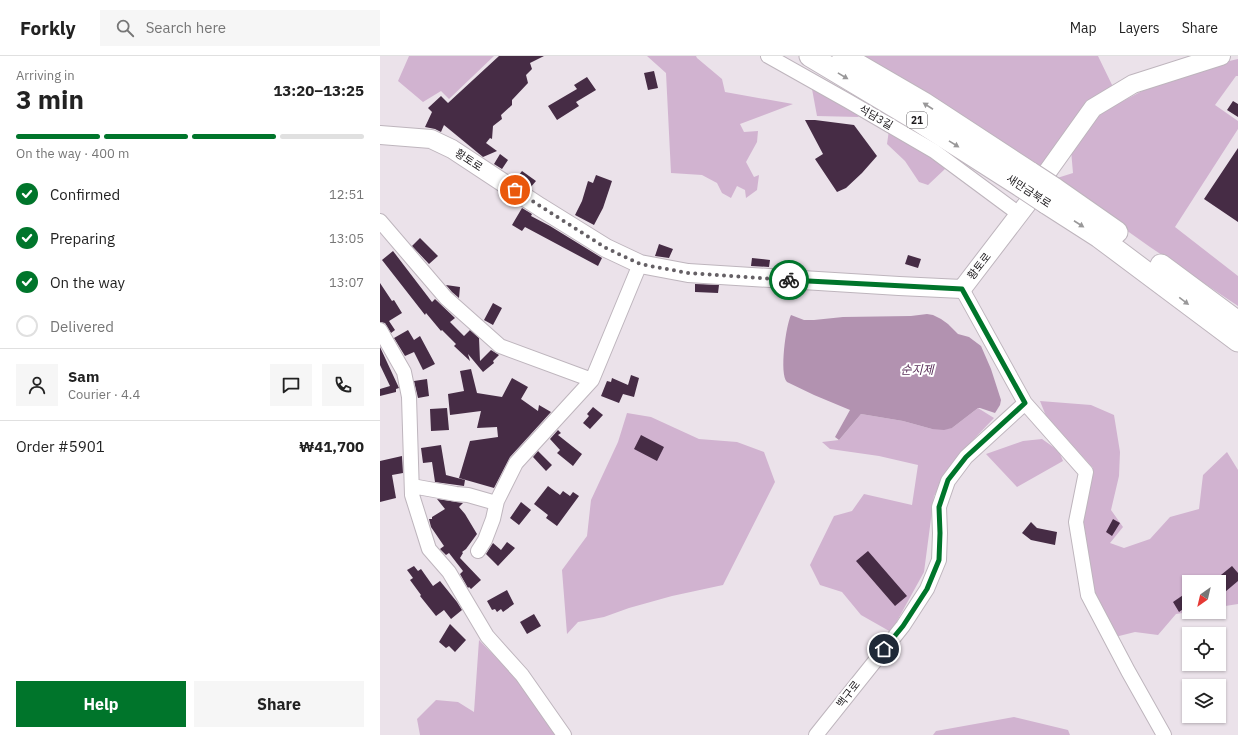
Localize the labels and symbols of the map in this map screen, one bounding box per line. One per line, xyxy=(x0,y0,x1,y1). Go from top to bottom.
one-way arrow xyxy=(838,72,848,80)
street label: 석담3길 xyxy=(856,102,896,132)
one-way arrow xyxy=(922,102,934,109)
road number: 21 xyxy=(907,112,927,128)
one-way arrow xyxy=(949,140,959,148)
street label: 황토로 xyxy=(452,146,486,174)
street label: 새만금북로 xyxy=(1004,171,1054,211)
pin xyxy=(498,173,532,207)
one-way arrow xyxy=(1074,220,1084,228)
street label: 황토로 xyxy=(964,250,994,282)
courier xyxy=(769,260,809,300)
one-way arrow xyxy=(1179,296,1190,305)
water label: 순지제 xyxy=(900,362,936,377)
north arrow xyxy=(1182,575,1226,619)
pin xyxy=(867,632,901,666)
street label: 백구로 xyxy=(833,678,863,710)

